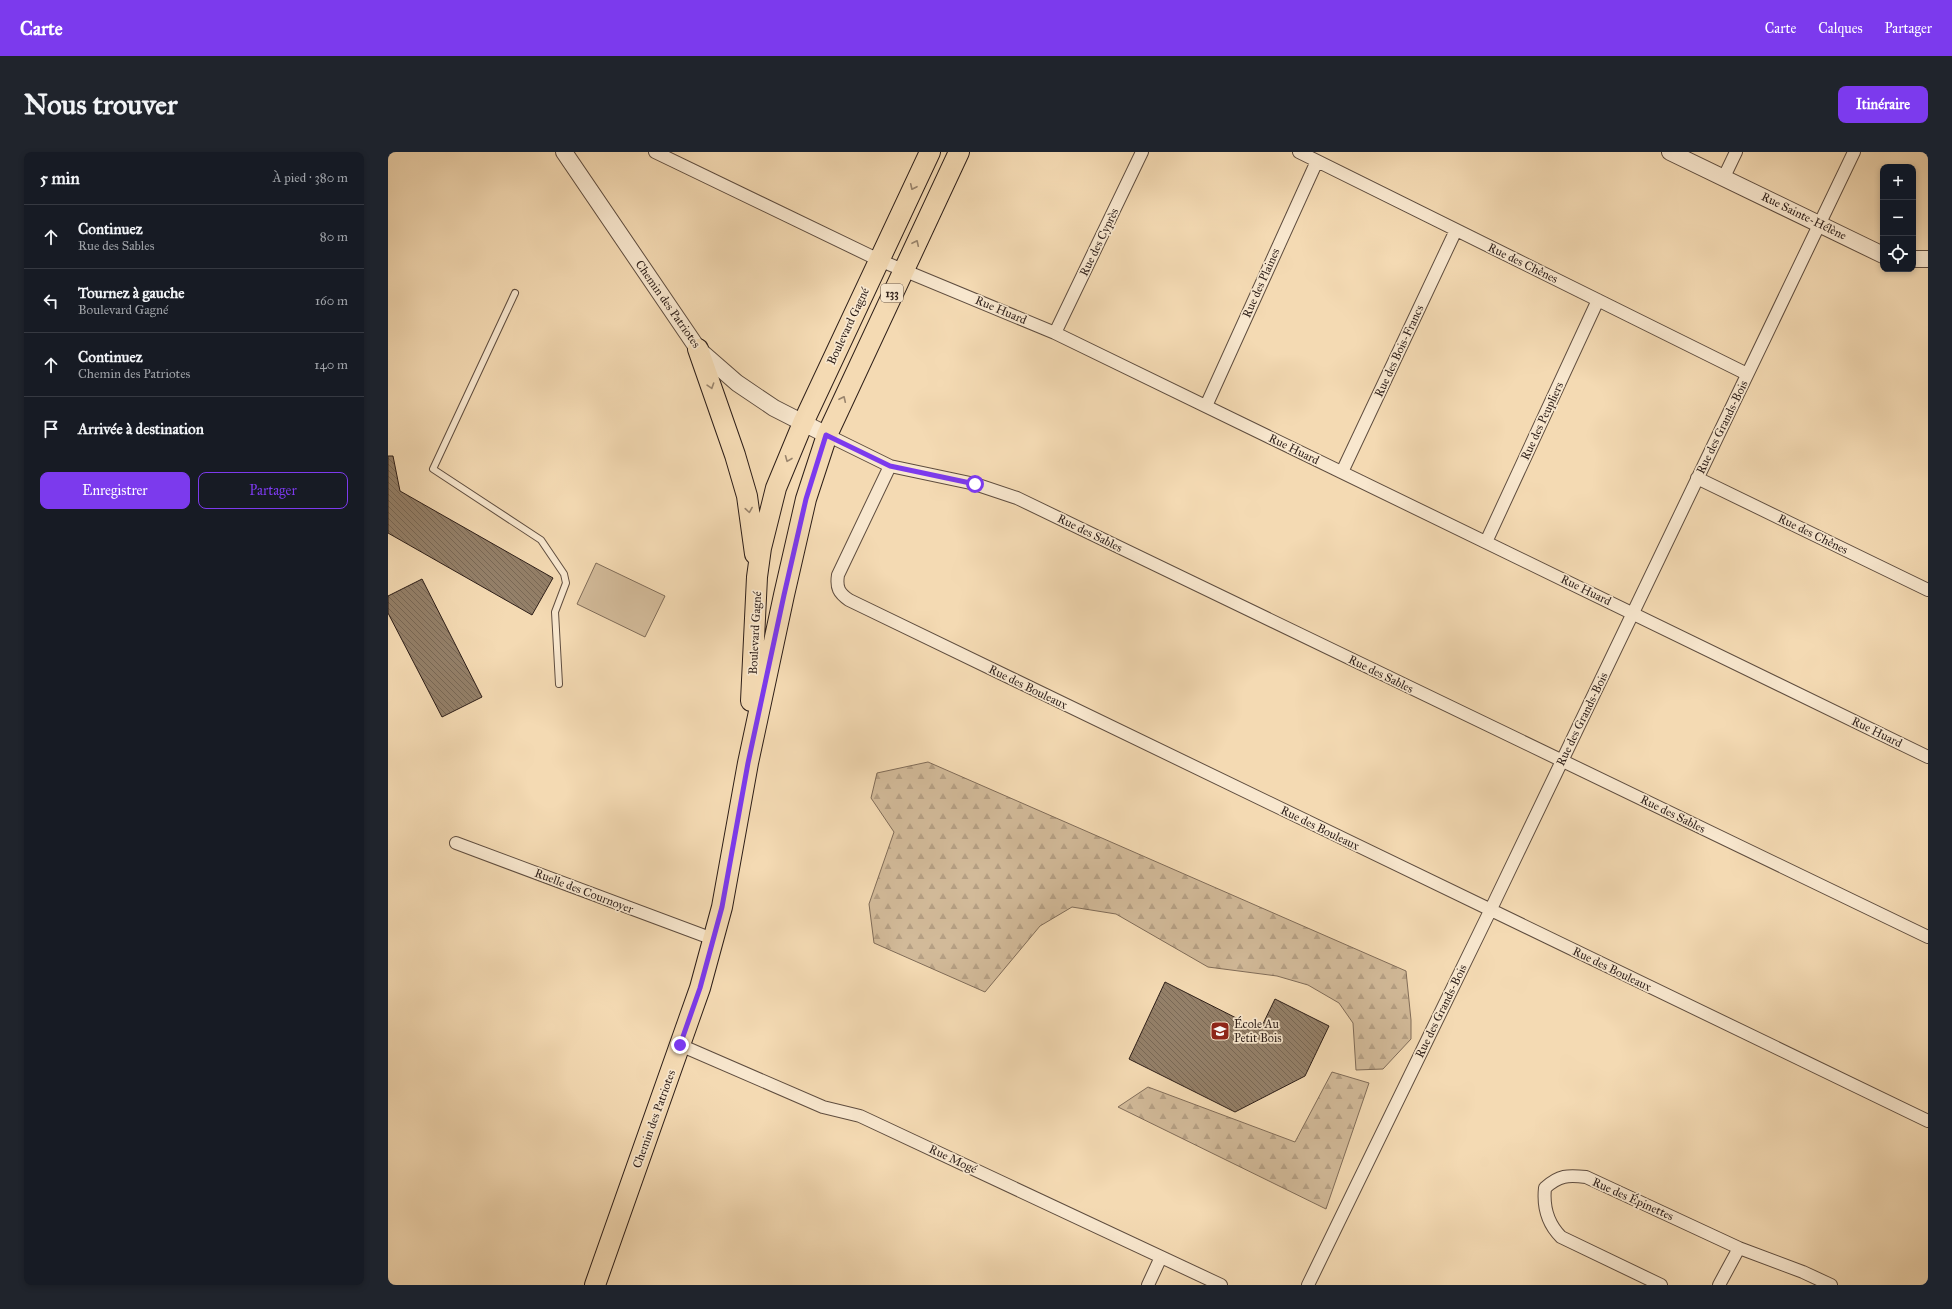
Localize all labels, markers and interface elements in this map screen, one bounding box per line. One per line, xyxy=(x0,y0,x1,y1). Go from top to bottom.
text: Carte xyxy=(20,17,63,40)
text: Carte xyxy=(1765,20,1796,37)
text: Calques xyxy=(1818,20,1863,37)
text: Partager xyxy=(1885,20,1932,37)
button: Itinéraire xyxy=(1838,86,1928,123)
text: Nous trouver xyxy=(24,87,177,122)
map controls xyxy=(1880,164,1916,272)
button: + xyxy=(1880,164,1916,200)
text: 5 min xyxy=(40,168,80,189)
text: À pied · 380 m xyxy=(273,170,348,186)
one-way arrow xyxy=(910,183,918,191)
street label: Rue Sainte-Hélène xyxy=(1759,189,1849,243)
button: − xyxy=(1880,200,1916,236)
street label: Rue des Cyprès xyxy=(1077,206,1121,278)
text: Continuez xyxy=(78,220,143,238)
icon: ahead xyxy=(40,226,62,248)
text: 80 m xyxy=(320,229,348,245)
button: locate xyxy=(1880,236,1916,272)
text: Rue des Sables xyxy=(78,238,155,254)
one-way arrow xyxy=(911,240,919,248)
street label: Rue des Chênes xyxy=(1486,240,1560,286)
street label: Rue des Plaines xyxy=(1239,246,1283,320)
street label: Chemin des Patriotes xyxy=(633,258,703,350)
text: Tournez à gauche xyxy=(78,284,185,302)
road number: 133 xyxy=(881,284,903,302)
street label: Boulevard Gagné xyxy=(824,285,873,367)
icon: left xyxy=(40,290,62,312)
text: 160 m xyxy=(315,293,348,309)
street label: Rue Huard xyxy=(973,293,1029,327)
text: Boulevard Gagné xyxy=(78,302,168,318)
street label: Rue des Bois-Francs xyxy=(1372,303,1426,399)
text: Continuez xyxy=(78,348,143,366)
icon: ahead xyxy=(40,354,62,376)
text: 140 m xyxy=(314,357,348,373)
text: Chemin des Patriotes xyxy=(78,366,190,382)
street label: Rue des Grands-Bois xyxy=(1693,378,1751,476)
street label: Rue des Peupliers xyxy=(1518,380,1566,462)
one-way arrow xyxy=(706,382,714,389)
one-way arrow xyxy=(838,396,846,404)
icon: arrive xyxy=(40,418,62,440)
text: Arrivée à destination xyxy=(78,420,204,438)
street label: Rue Huard xyxy=(1266,431,1322,467)
one-way arrow xyxy=(785,454,793,462)
button: Enregistrer xyxy=(40,472,190,509)
button: Partager xyxy=(198,472,348,509)
route start xyxy=(966,475,984,493)
one-way arrow xyxy=(744,507,753,513)
street label: Rue des Sables xyxy=(1055,511,1125,555)
street label: Rue des Chênes xyxy=(1776,511,1850,557)
street label: Rue Huard xyxy=(1558,572,1614,608)
street label: Boulevard Gagné xyxy=(746,591,765,675)
street label: Rue des Sables xyxy=(1346,652,1416,696)
street label: Rue des Bouleaux xyxy=(986,662,1070,712)
street label: Rue des Grands-Bois xyxy=(1553,670,1611,768)
street label: Rue Huard xyxy=(1849,714,1905,750)
street label: Rue des Sables xyxy=(1638,792,1708,836)
street label: Rue des Bouleaux xyxy=(1278,803,1362,853)
street label: Ruelle des Cournoyer xyxy=(533,866,636,916)
street label: Rue des Bouleaux xyxy=(1570,944,1654,994)
street label: Rue des Grands-Bois xyxy=(1412,962,1470,1060)
place label: École Au Petit Bois xyxy=(1234,1015,1282,1045)
school or university icon: École Au Petit Bois xyxy=(1209,1020,1231,1042)
route end xyxy=(671,1036,689,1054)
street label: Chemin des Patriotes xyxy=(630,1068,678,1170)
street label: Rue Mogé xyxy=(926,1142,979,1177)
street label: Rue des Épinettes xyxy=(1590,1173,1677,1223)

